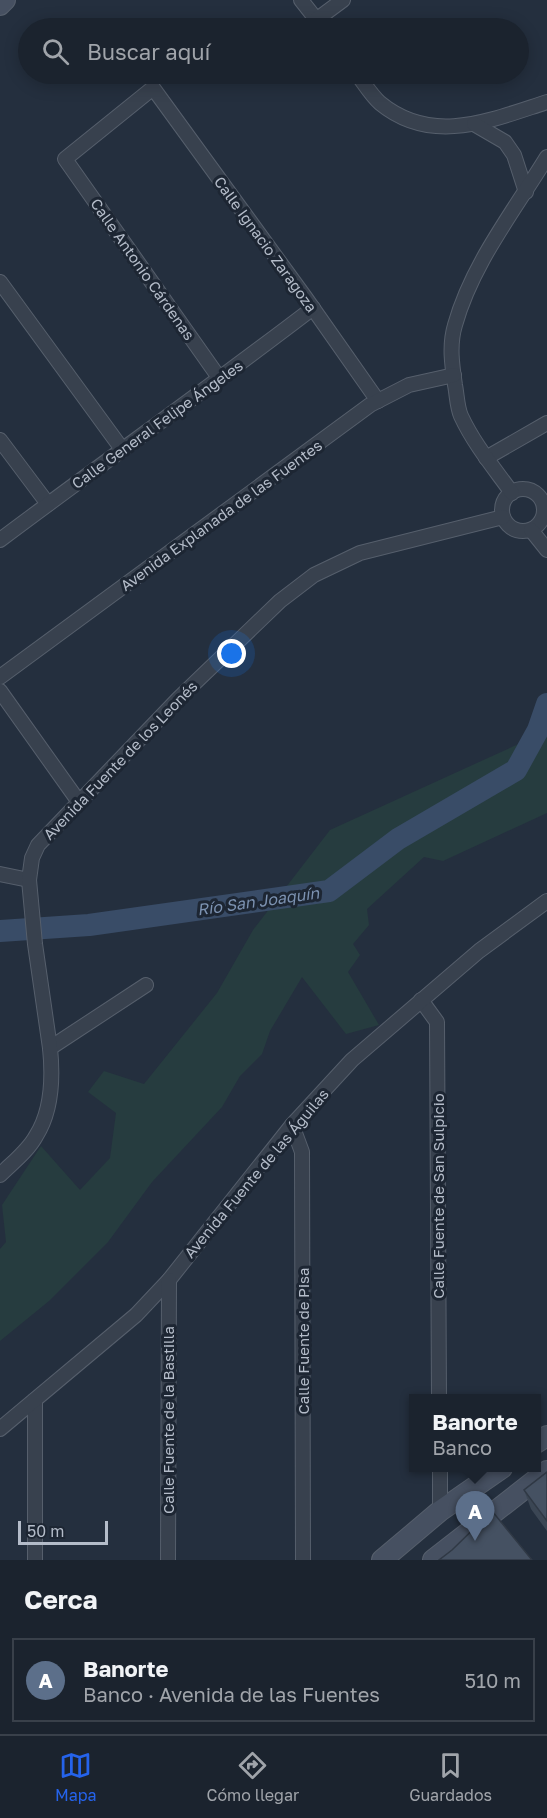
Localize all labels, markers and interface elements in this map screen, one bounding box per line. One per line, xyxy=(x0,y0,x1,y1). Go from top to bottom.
search box xyxy=(18,18,529,84)
icon: search xyxy=(39,35,72,68)
text: Buscar aquí xyxy=(87,38,210,65)
street label: Calle Ignacio Zaragoza xyxy=(211,173,321,315)
street label: Calle Antonio Cárdenas xyxy=(87,195,199,343)
street label: Calle General Felipe Ángeles xyxy=(68,356,246,492)
street label: Avenida Explanada de las Fuentes xyxy=(117,436,325,594)
your location xyxy=(217,639,246,668)
street label: Avenida Fuente de los Leonés xyxy=(39,677,201,843)
water label: Río San Joaquín xyxy=(196,882,321,919)
street label: Avenida Fuente de las Águilas xyxy=(180,1085,332,1261)
street label: Calle Fuente de San Sulpicio xyxy=(429,1093,447,1299)
street label: Calle Fuente de Pisa xyxy=(294,1268,312,1414)
street label: Calle Fuente de la Bastilla xyxy=(159,1326,177,1514)
popup xyxy=(409,1394,541,1472)
text: Banorte xyxy=(432,1408,518,1435)
text: Banco xyxy=(432,1435,492,1459)
pin: A xyxy=(456,1492,494,1541)
scale bar xyxy=(18,1518,108,1546)
text: 50 m xyxy=(27,1521,64,1541)
text: Cerca xyxy=(24,1584,98,1615)
text: Banorte xyxy=(83,1655,169,1682)
text: A xyxy=(38,1668,53,1692)
text: 510 m xyxy=(465,1668,521,1692)
text: Banco · Avenida de las Fuentes xyxy=(83,1682,380,1706)
tab: Mapa xyxy=(55,1749,97,1805)
tab: Cómo llegar xyxy=(207,1749,299,1805)
tab: Guardados xyxy=(409,1749,492,1805)

